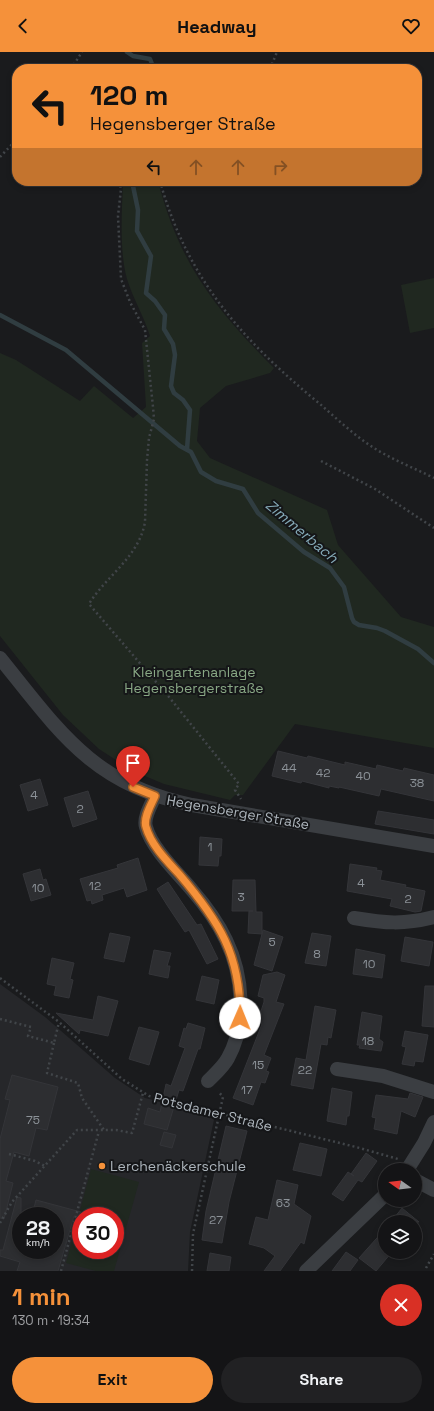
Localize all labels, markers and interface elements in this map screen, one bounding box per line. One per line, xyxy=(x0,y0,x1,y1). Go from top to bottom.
icon: back xyxy=(12,15,34,37)
text: Headway xyxy=(177,15,257,38)
icon: heart xyxy=(400,15,422,37)
text: 120 m xyxy=(90,77,168,113)
icon: left xyxy=(24,80,76,132)
text: Hegensberger Straße xyxy=(90,112,276,135)
icon: left xyxy=(143,156,165,178)
icon: ahead xyxy=(185,156,207,178)
icon: ahead xyxy=(227,156,249,178)
icon: right xyxy=(269,156,291,178)
water label: Zimmerbach xyxy=(262,495,343,567)
park label: Kleingartenanlage Hegensbergerstraße xyxy=(124,663,264,697)
pin xyxy=(116,746,150,787)
icon: arrive xyxy=(122,752,144,774)
house number: 44 xyxy=(281,760,297,776)
house number: 42 xyxy=(316,765,330,781)
house number: 40 xyxy=(355,768,371,784)
house number: 38 xyxy=(410,775,424,791)
house number: 4 xyxy=(30,787,38,803)
street label: Hegensberger Straße xyxy=(165,791,311,833)
house number: 2 xyxy=(76,801,84,817)
house number: 1 xyxy=(207,839,213,855)
house number: 4 xyxy=(357,875,365,891)
house number: 12 xyxy=(89,878,101,894)
house number: 10 xyxy=(32,880,44,896)
house number: 3 xyxy=(237,889,245,905)
house number: 2 xyxy=(404,891,412,907)
house number: 5 xyxy=(268,934,276,950)
house number: 8 xyxy=(313,946,321,962)
house number: 10 xyxy=(363,956,375,972)
position arrow xyxy=(219,997,261,1039)
house number: 18 xyxy=(362,1033,374,1049)
house number: 15 xyxy=(252,1057,264,1073)
house number: 22 xyxy=(298,1062,312,1078)
house number: 17 xyxy=(241,1082,253,1098)
street label: Potsdamer Straße xyxy=(152,1089,274,1135)
house number: 75 xyxy=(26,1112,40,1128)
place label: Lerchenäckerschule xyxy=(110,1157,246,1175)
marker: Lerchenäckerschule xyxy=(97,1161,107,1171)
north arrow xyxy=(378,1163,422,1207)
map controls xyxy=(378,1163,422,1259)
house number: 63 xyxy=(276,1195,290,1211)
speed limit sign: 30 xyxy=(72,1207,124,1259)
house number: 27 xyxy=(209,1212,223,1228)
text: 28 xyxy=(26,1215,50,1241)
button: layers xyxy=(378,1215,422,1259)
text: km/h xyxy=(26,1236,50,1249)
text: 1 min xyxy=(12,1281,71,1312)
button: close xyxy=(380,1284,422,1326)
text: 130 m · 19:34 xyxy=(12,1312,90,1329)
button: Exit xyxy=(12,1357,213,1403)
button: Share xyxy=(221,1357,422,1403)

